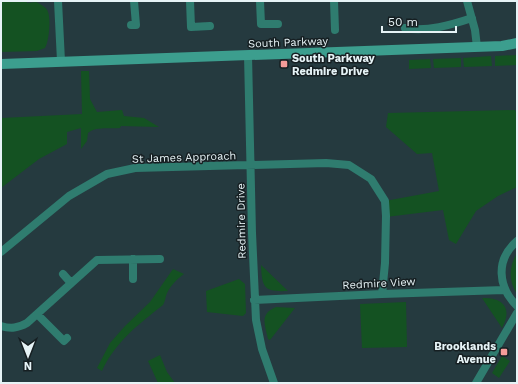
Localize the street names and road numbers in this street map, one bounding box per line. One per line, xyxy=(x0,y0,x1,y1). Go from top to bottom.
street label: South Parkway xyxy=(248,35,329,50)
street label: St James Approach xyxy=(132,149,236,166)
street label: Redmire Drive xyxy=(234,183,249,259)
street label: Redmire View xyxy=(342,275,416,292)

